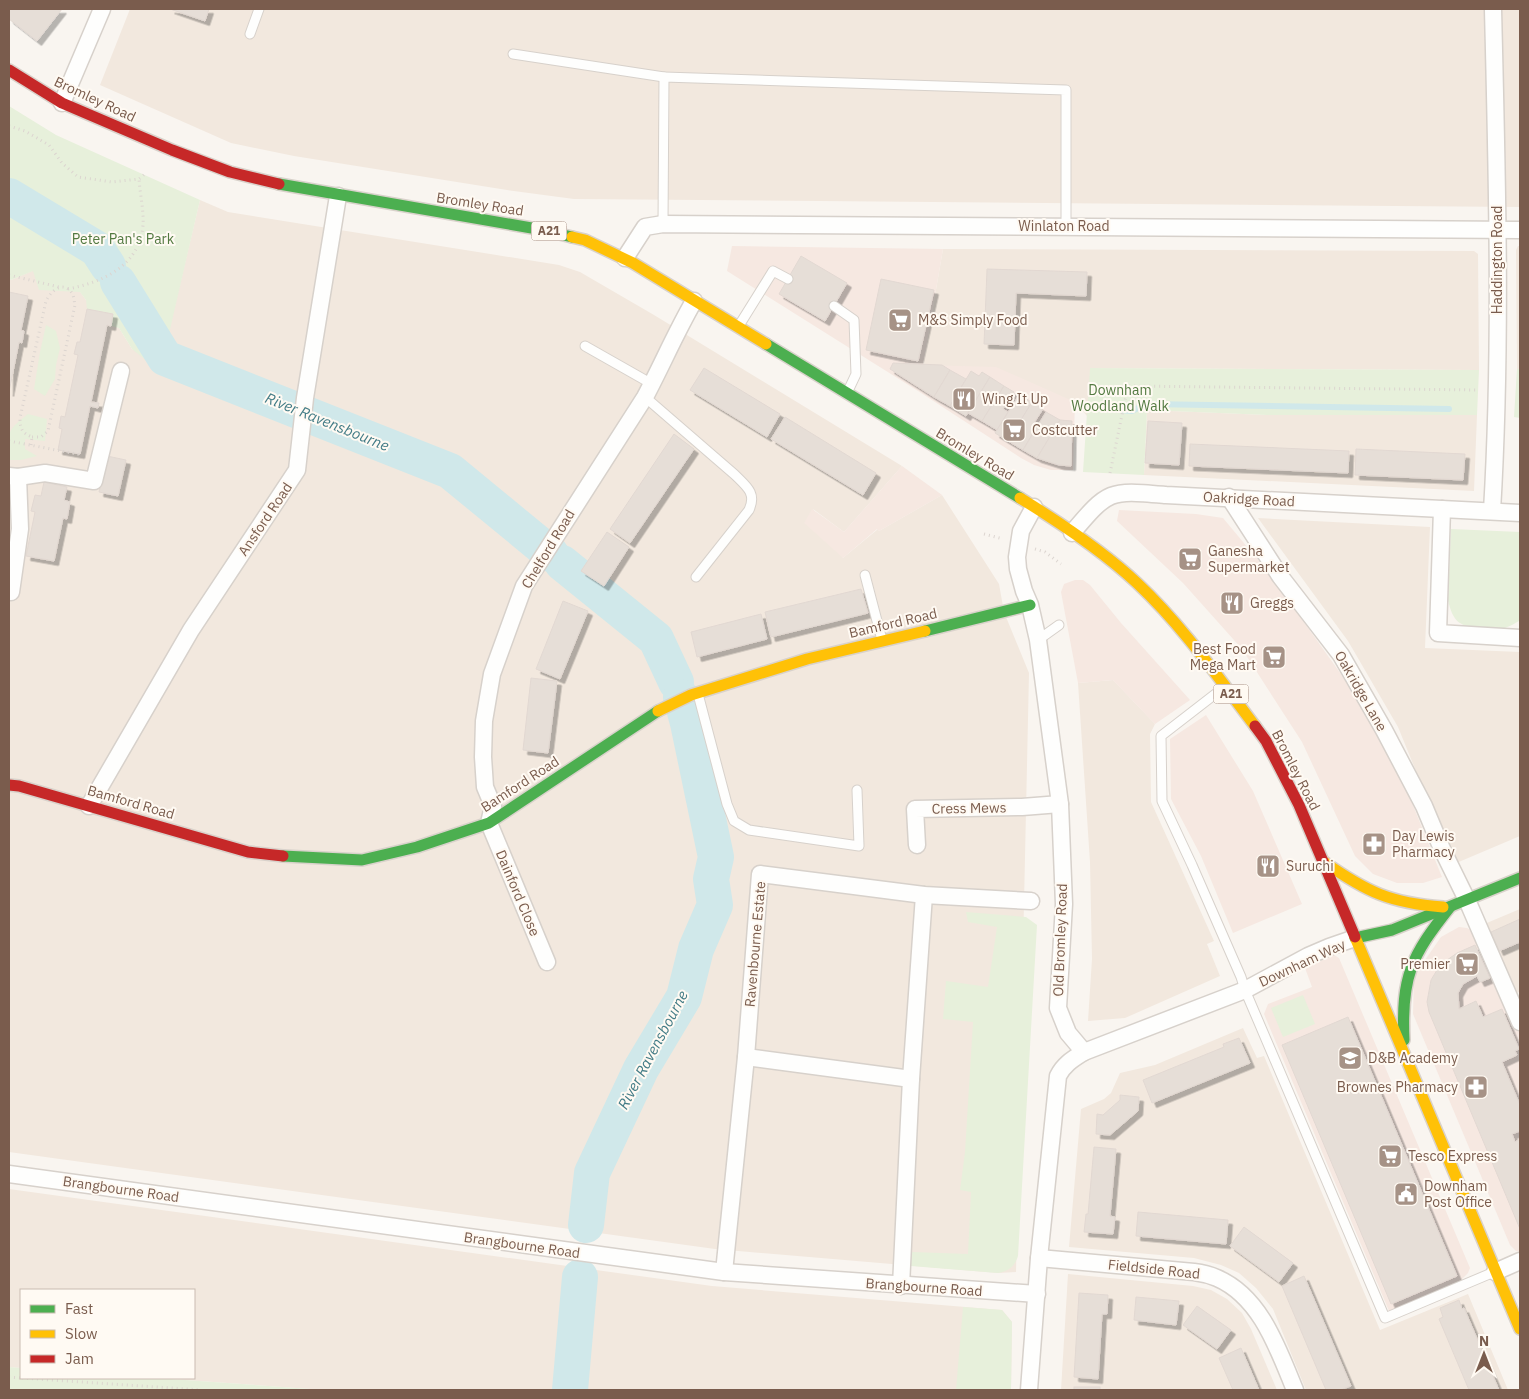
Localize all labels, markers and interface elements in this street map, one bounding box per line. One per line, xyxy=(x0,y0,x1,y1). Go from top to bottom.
street label: Bromley Road xyxy=(51,72,139,126)
street label: Bromley Road xyxy=(435,188,525,220)
street label: Haddington Road xyxy=(1488,206,1506,314)
street label: Winlaton Road xyxy=(1018,217,1110,235)
road number: A21 xyxy=(532,222,566,240)
park label: Peter Pan's Park xyxy=(72,230,175,248)
supermarket icon: M&S Simply Food xyxy=(887,307,913,333)
place label: M&S Simply Food xyxy=(918,311,1028,329)
park label: Downham Woodland Walk xyxy=(1071,381,1169,415)
restaurant icon: Wing It Up xyxy=(951,386,977,412)
water label: River Ravensbourne xyxy=(262,388,392,455)
place label: Wing It Up xyxy=(982,390,1048,408)
supermarket icon: Costcutter xyxy=(1001,417,1027,443)
place label: Costcutter xyxy=(1032,421,1098,439)
street label: Bromley Road xyxy=(933,424,1017,484)
street label: Ansford Road xyxy=(234,479,296,559)
street label: Oakridge Road xyxy=(1203,488,1295,510)
street label: Chelford Road xyxy=(517,506,579,592)
place label: Ganesha Supermarket xyxy=(1208,542,1290,576)
supermarket icon: Ganesha Supermarket xyxy=(1177,546,1203,572)
restaurant icon: Greggs xyxy=(1219,590,1245,616)
place label: Greggs xyxy=(1250,594,1294,612)
street label: Bamford Road xyxy=(847,604,939,642)
place label: Best Food Mega Mart xyxy=(1190,640,1256,674)
supermarket icon: Best Food Mega Mart xyxy=(1261,644,1287,670)
street label: Oakridge Lane xyxy=(1331,648,1391,735)
road number: A21 xyxy=(1214,684,1248,704)
street label: Bromley Road xyxy=(1268,727,1324,813)
street label: Bamford Road xyxy=(477,752,563,816)
street label: Bamford Road xyxy=(85,781,177,823)
street label: Cress Mews xyxy=(931,798,1007,818)
place label: Day Lewis Pharmacy xyxy=(1392,827,1455,861)
pharmacy icon: Day Lewis Pharmacy xyxy=(1361,831,1387,857)
street label: Dainford Close xyxy=(492,847,544,939)
restaurant icon: Suruchi xyxy=(1255,853,1281,879)
place label: Suruchi xyxy=(1286,857,1334,875)
street label: Ravenbourne Estate xyxy=(741,880,770,1008)
street label: Old Bromley Road xyxy=(1049,883,1071,997)
street label: Downham Way xyxy=(1256,935,1348,991)
supermarket icon: Premier xyxy=(1454,951,1480,977)
place label: Premier xyxy=(1400,955,1450,973)
water label: River Ravensbourne xyxy=(613,987,692,1112)
school or university icon: D&B Academy xyxy=(1337,1045,1363,1071)
place label: D&B Academy xyxy=(1368,1049,1458,1067)
pharmacy icon: Brownes Pharmacy xyxy=(1463,1074,1489,1100)
place label: Brownes Pharmacy xyxy=(1337,1078,1458,1096)
supermarket icon: Tesco Express xyxy=(1377,1143,1403,1169)
place label: Tesco Express xyxy=(1408,1147,1498,1165)
street label: Brangbourne Road xyxy=(62,1172,180,1206)
place label: Downham Post Office xyxy=(1424,1177,1492,1211)
public building icon: Downham Post Office xyxy=(1393,1181,1419,1207)
street label: Brangbourne Road xyxy=(463,1228,581,1262)
street label: Fieldside Road xyxy=(1107,1255,1201,1283)
street label: Brangbourne Road xyxy=(865,1274,983,1300)
legend xyxy=(20,1289,195,1379)
text: Fast xyxy=(65,1299,93,1318)
text: Slow xyxy=(65,1324,98,1343)
north arrow xyxy=(1459,1329,1509,1379)
text: N xyxy=(1479,1332,1489,1350)
text: Jam xyxy=(65,1349,94,1368)

